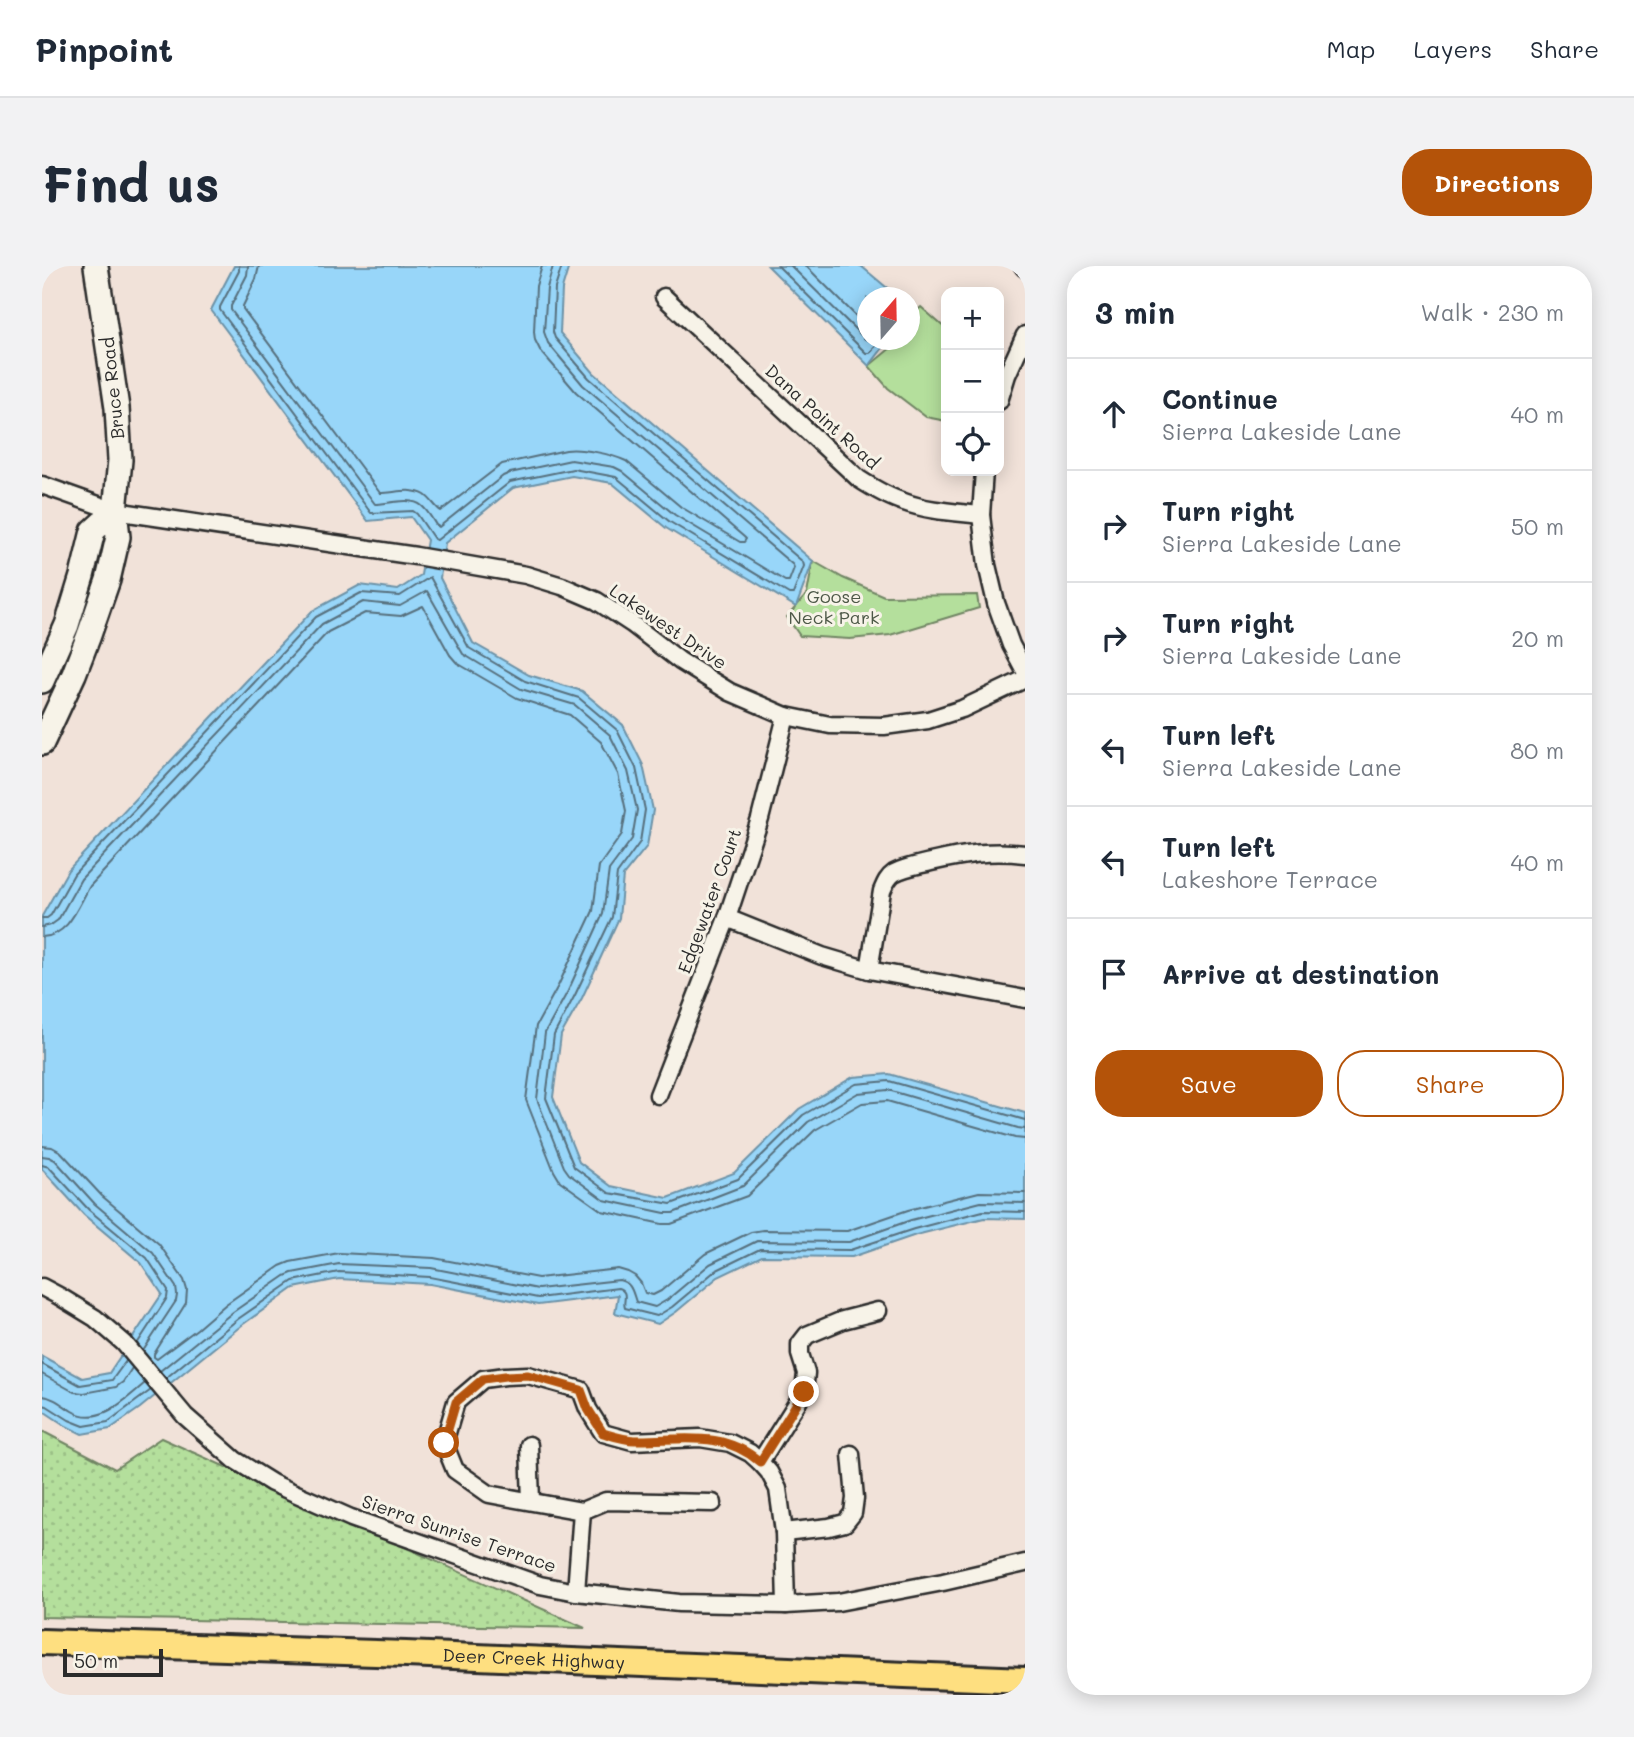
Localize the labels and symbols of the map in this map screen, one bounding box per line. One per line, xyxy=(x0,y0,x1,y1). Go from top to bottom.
north arrow xyxy=(857,287,920,350)
street label: Bruce Road xyxy=(95,336,129,440)
street label: Dana Point Road xyxy=(760,358,885,474)
street label: Lakewest Drive xyxy=(605,578,732,674)
park label: Goose Neck Park xyxy=(788,584,880,629)
street label: Edgewater Court xyxy=(672,825,746,977)
route end xyxy=(788,1376,819,1407)
route start xyxy=(428,1427,459,1458)
street label: Sierra Sunrise Terrace xyxy=(359,1488,560,1578)
street label: Deer Creek Highway xyxy=(442,1643,625,1674)
scale bar xyxy=(63,1646,163,1678)

